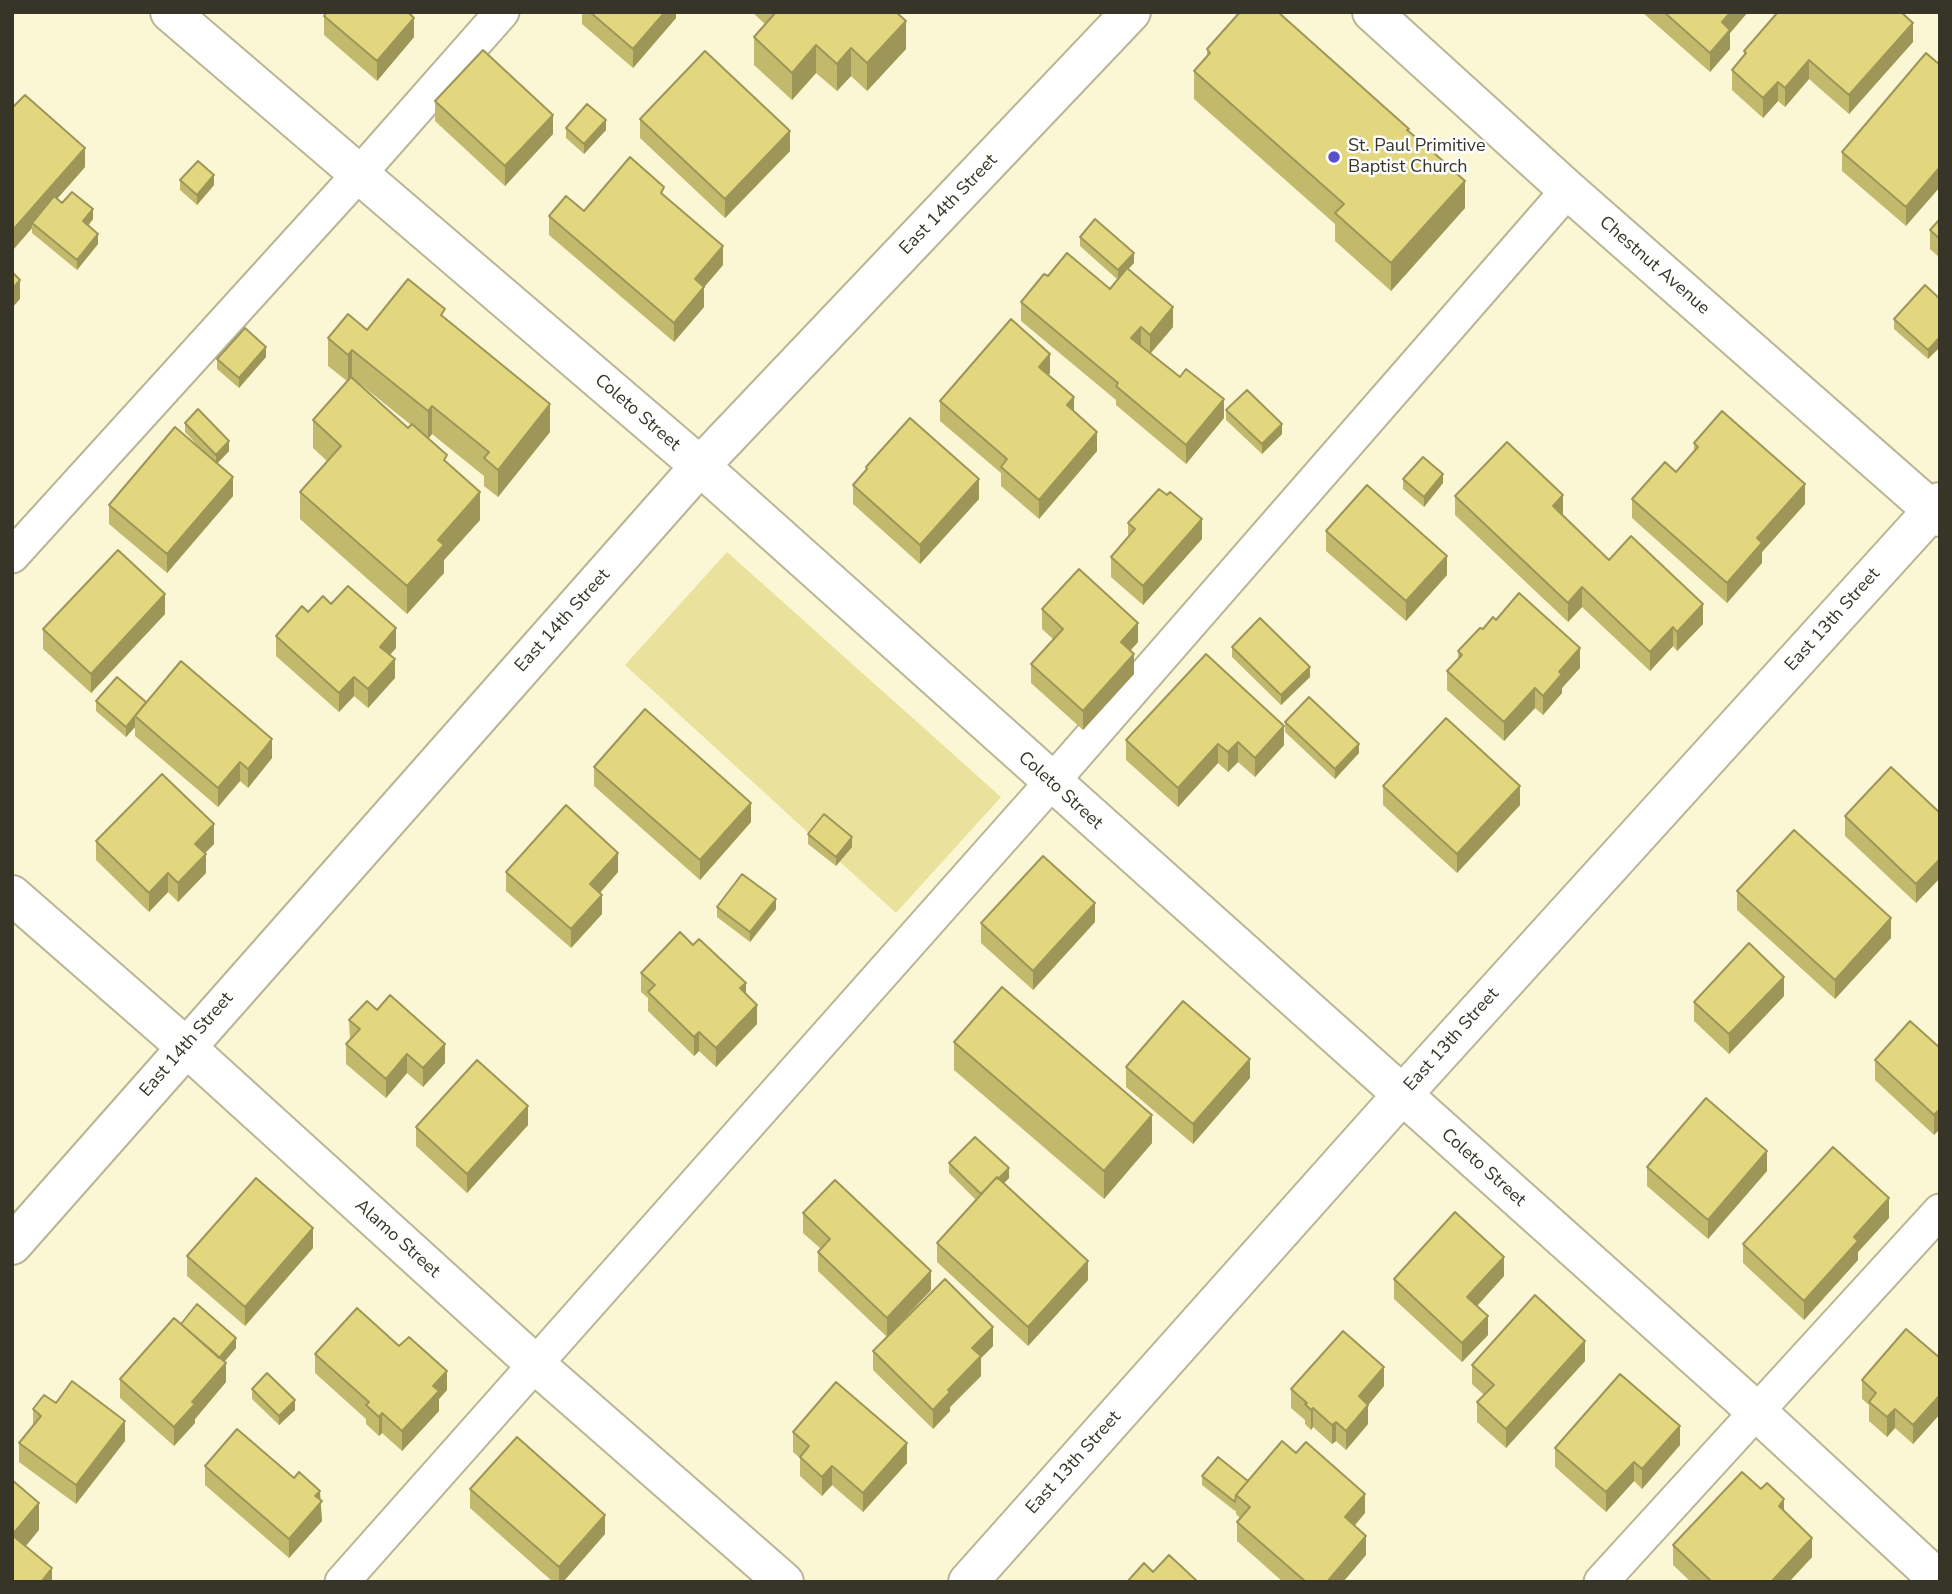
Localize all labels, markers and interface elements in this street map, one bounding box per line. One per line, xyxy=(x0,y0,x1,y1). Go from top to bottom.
place label: St. Paul Primitive Baptist Church xyxy=(1348,136,1485,178)
marker: St. Paul Primitive Baptist Church xyxy=(1326,149,1342,165)
street label: East 14th Street xyxy=(896,150,1002,260)
street label: Chestnut Avenue xyxy=(1594,212,1714,320)
street label: Coleto Street xyxy=(590,370,684,456)
street label: East 13th Street xyxy=(1781,564,1885,676)
street label: East 14th Street xyxy=(511,565,615,677)
street label: Coleto Street xyxy=(1013,747,1107,835)
street label: East 13th Street xyxy=(1400,984,1504,1096)
street label: East 14th Street xyxy=(136,988,238,1102)
street label: Coleto Street xyxy=(1436,1124,1530,1212)
street label: Alamo Street xyxy=(350,1195,444,1283)
street label: East 13th Street xyxy=(1022,1407,1126,1519)

